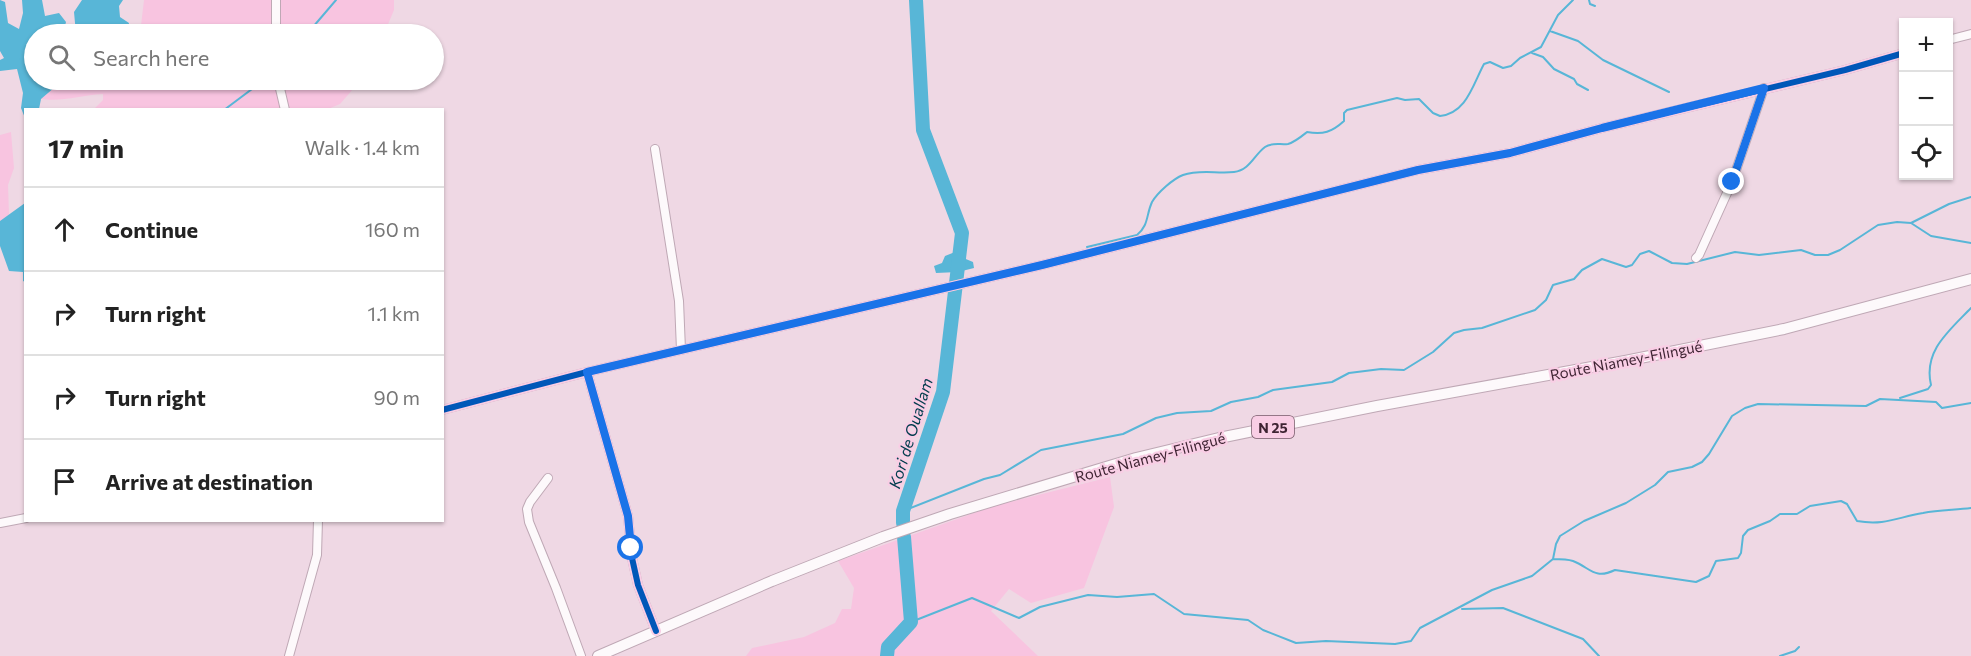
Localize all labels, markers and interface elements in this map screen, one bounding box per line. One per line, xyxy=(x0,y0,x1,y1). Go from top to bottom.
map controls xyxy=(1899,18,1953,180)
button: + xyxy=(1899,18,1953,72)
search box xyxy=(24,24,444,90)
icon: search xyxy=(45,41,78,74)
text: Search here xyxy=(93,44,209,71)
button: − xyxy=(1899,72,1953,126)
button: locate xyxy=(1899,126,1953,180)
text: 17 min xyxy=(48,132,124,163)
text: Walk · 1.4 km xyxy=(305,135,420,159)
route end xyxy=(1718,168,1744,194)
icon: ahead xyxy=(48,213,81,246)
text: Continue xyxy=(105,216,198,243)
text: 160 m xyxy=(365,217,420,241)
icon: right xyxy=(48,297,81,330)
text: Turn right xyxy=(105,300,206,327)
text: 1.1 km xyxy=(368,301,420,325)
street label: Route Niamey-Filingué xyxy=(1548,336,1704,384)
water label: Kori de Ouallam xyxy=(884,375,936,491)
icon: right xyxy=(48,381,81,414)
text: Turn right xyxy=(105,384,206,411)
text: 90 m xyxy=(374,385,420,409)
road number: N 25 xyxy=(1252,416,1294,438)
street label: Route Niamey-Filingué xyxy=(1073,428,1227,486)
icon: arrive xyxy=(48,465,81,498)
text: Arrive at destination xyxy=(105,468,313,495)
route start xyxy=(617,534,643,560)

